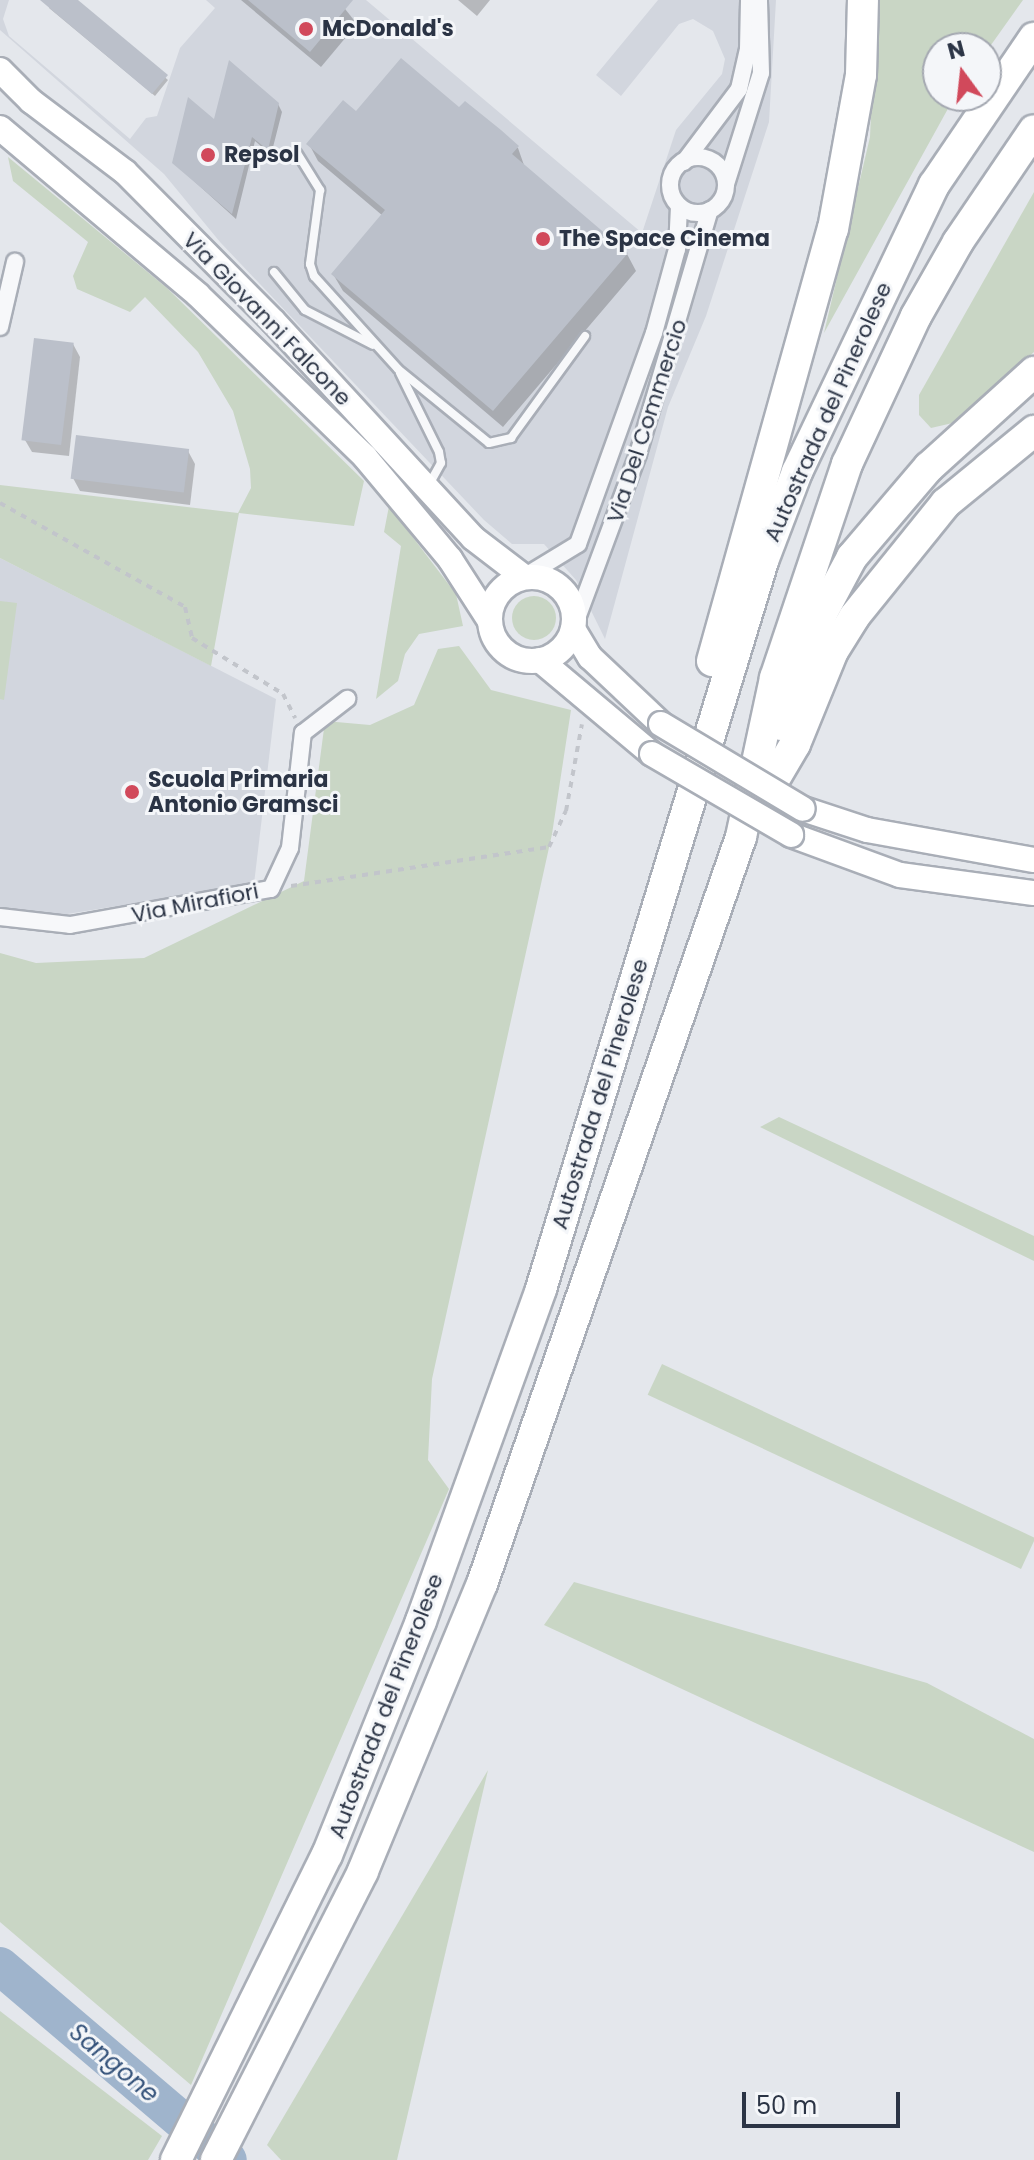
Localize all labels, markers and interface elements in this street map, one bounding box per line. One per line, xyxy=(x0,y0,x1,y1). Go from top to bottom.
place label: McDonald's xyxy=(322,16,454,42)
marker: McDonald's xyxy=(297,20,315,38)
north arrow xyxy=(922,32,1002,112)
text: N xyxy=(944,33,968,67)
place label: Repsol xyxy=(224,142,300,168)
marker: Repsol xyxy=(199,146,217,164)
place label: The Space Cinema xyxy=(559,226,770,252)
street label: Via Giovanni Falcone xyxy=(177,227,357,411)
marker: The Space Cinema xyxy=(534,230,552,248)
street label: Autostrada del Pinerolese xyxy=(759,278,897,546)
street label: Via Del Commercio xyxy=(602,316,692,526)
place label: Scuola Primaria Antonio Gramsci xyxy=(148,766,338,818)
marker: Scuola Primaria Antonio Gramsci xyxy=(123,783,141,801)
street label: Via Mirafiori xyxy=(129,878,261,928)
street label: Autostrada del Pinerolese xyxy=(546,956,654,1232)
street label: Autostrada del Pinerolese xyxy=(323,1570,449,1842)
water label: Sangone xyxy=(64,2017,164,2109)
scale bar xyxy=(746,2076,904,2126)
text: 50 m xyxy=(756,2089,817,2122)

